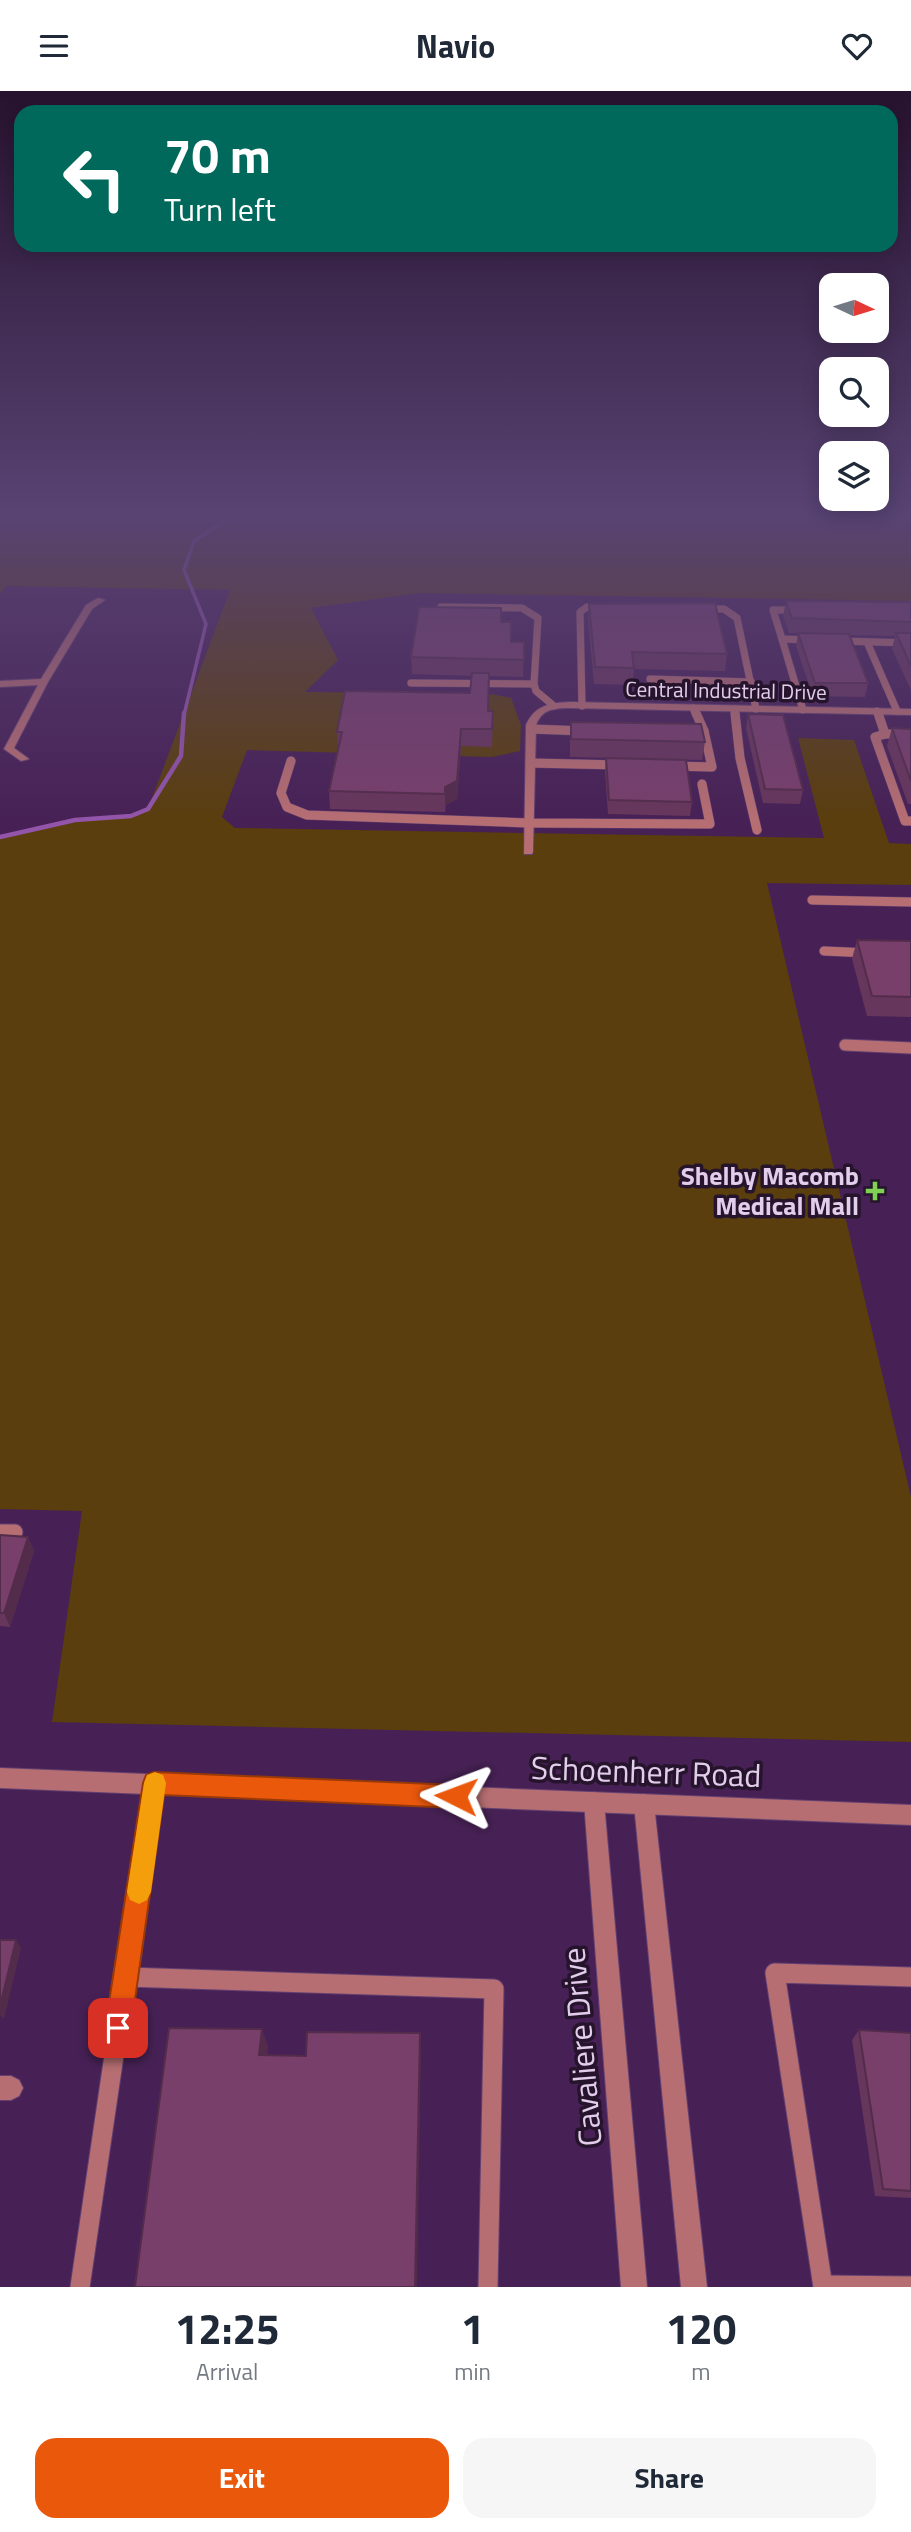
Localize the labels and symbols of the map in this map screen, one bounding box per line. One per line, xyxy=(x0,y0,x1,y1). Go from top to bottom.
north arrow xyxy=(819,273,889,343)
street label: Central Industrial Drive xyxy=(625,672,827,708)
place label: Shelby Macomb Medical Mall xyxy=(681,1156,859,1225)
marker: Shelby Macomb Medical Mall xyxy=(865,1181,885,1201)
street label: Schoenherr Road xyxy=(530,1743,762,1799)
position arrow xyxy=(419,1759,493,1833)
street label: Cavaliere Drive xyxy=(548,1946,614,2148)
pin xyxy=(88,1998,148,2058)

